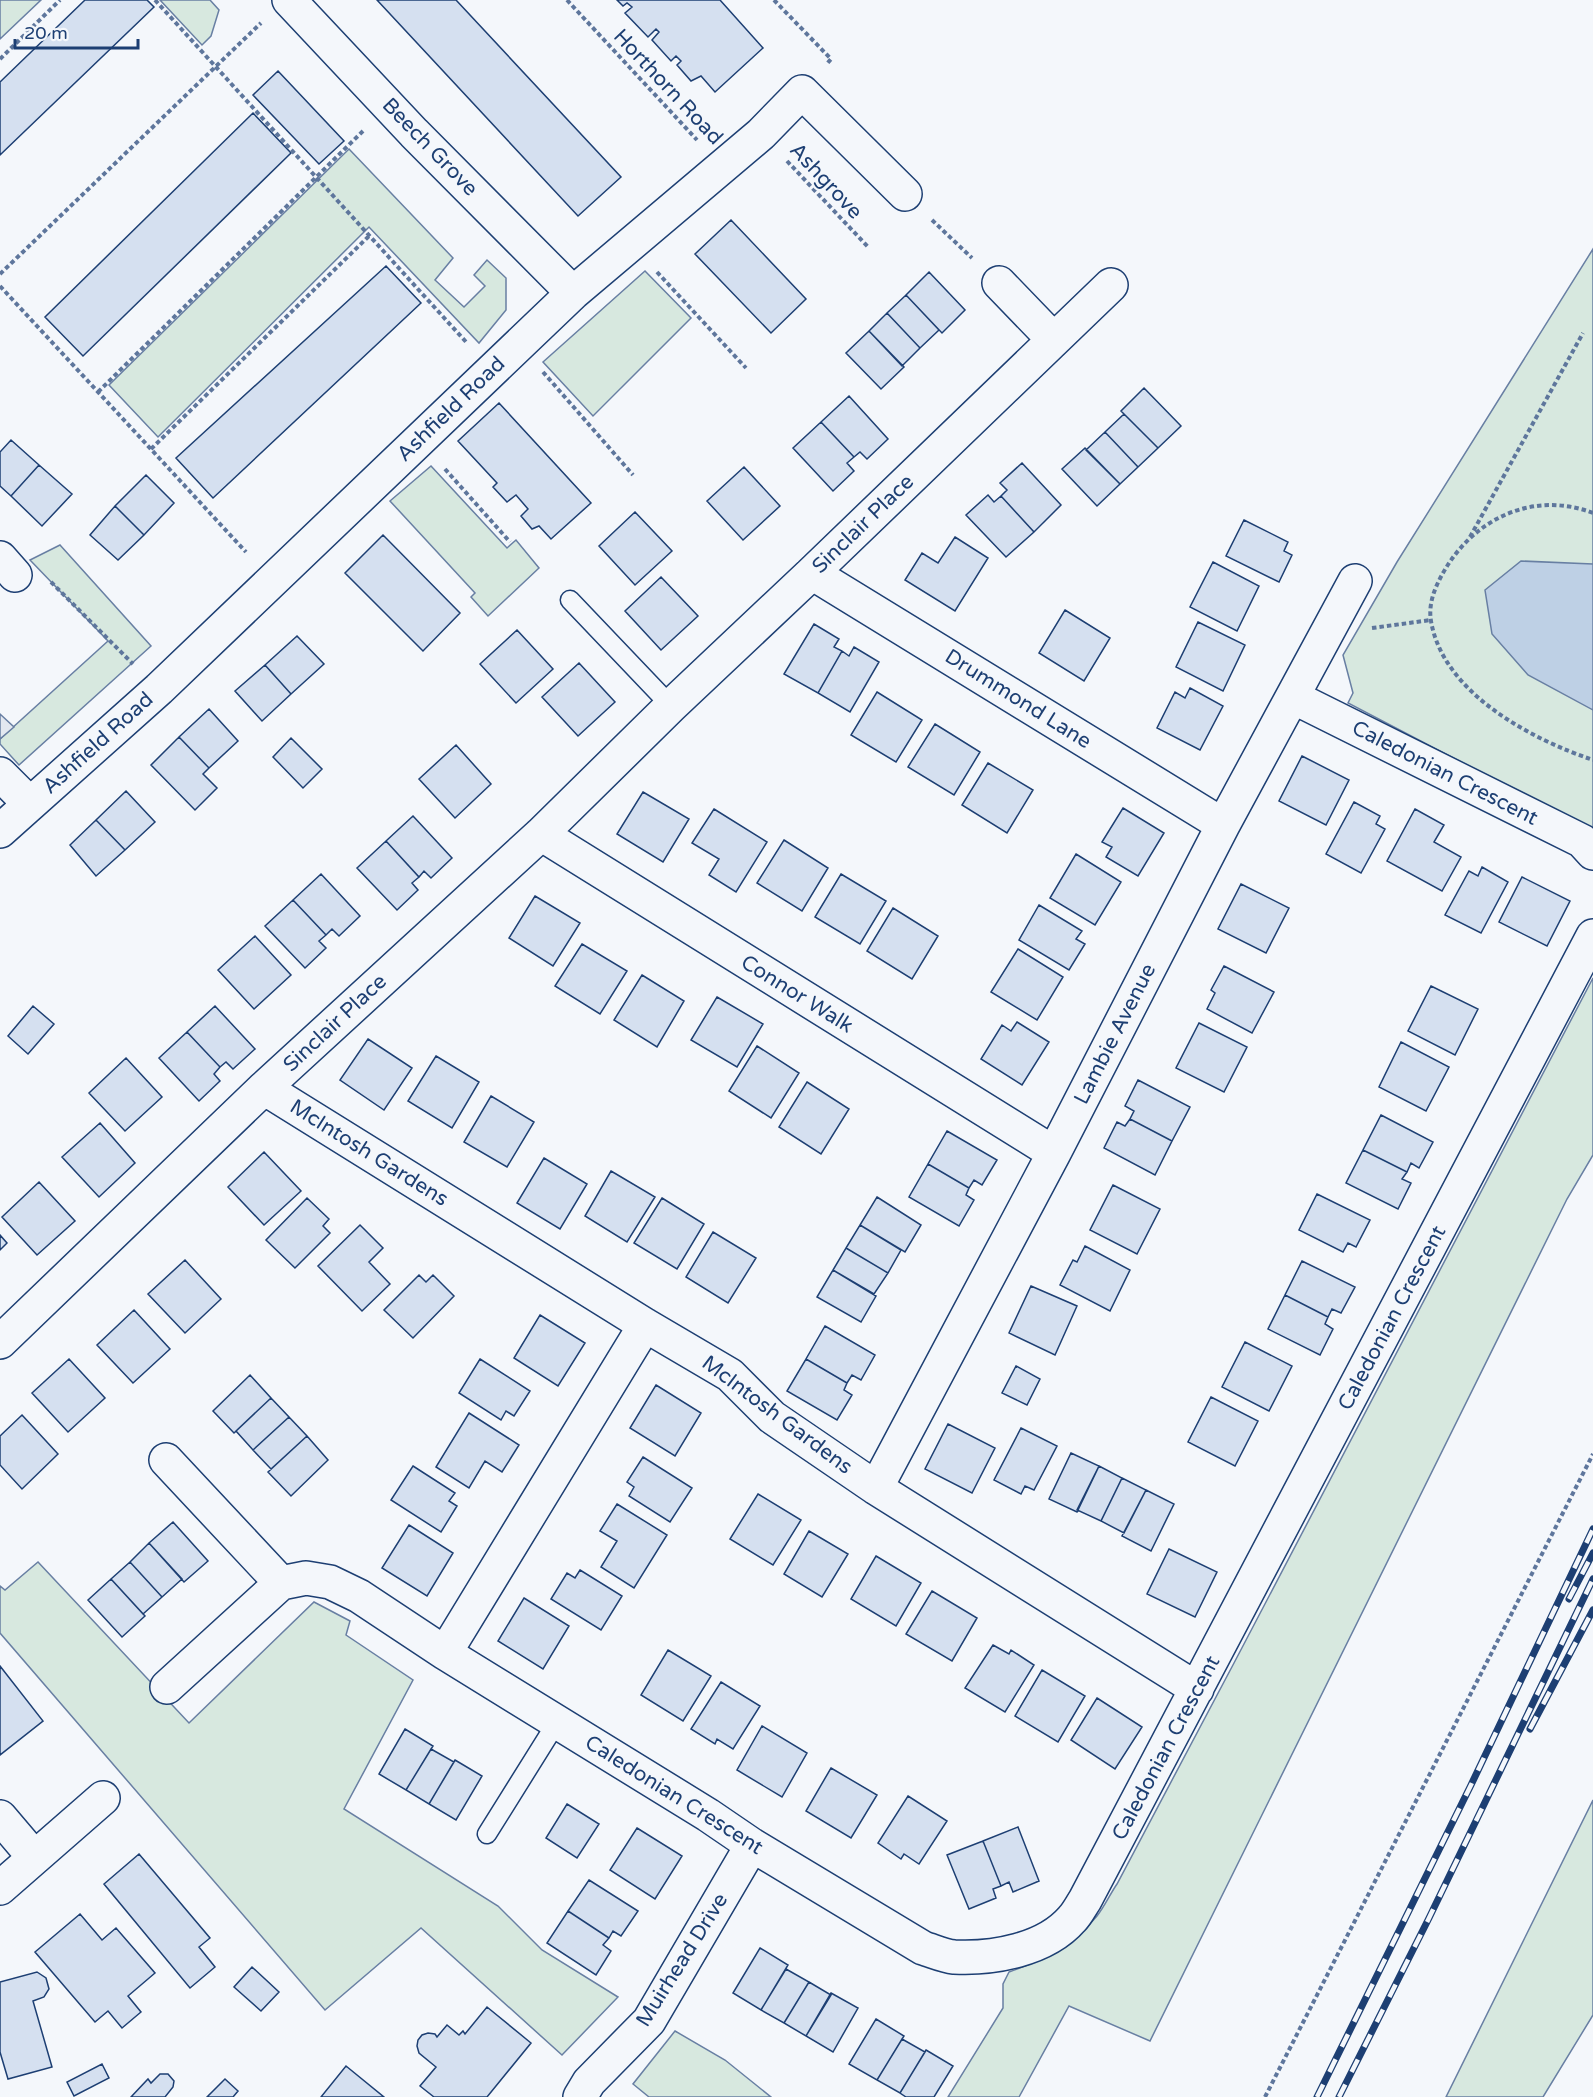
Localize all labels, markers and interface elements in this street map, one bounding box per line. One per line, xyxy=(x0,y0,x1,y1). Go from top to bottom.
scale bar xyxy=(15,12,138,50)
text: 20 m xyxy=(24,22,68,44)
street label: Horthorn Road xyxy=(608,24,728,150)
street label: Beech Grove xyxy=(377,93,483,201)
street label: Ashgrove xyxy=(784,138,868,224)
street label: Ashfield Road xyxy=(392,351,510,467)
street label: Sinclair Place xyxy=(807,469,919,579)
street label: Drummond Lane xyxy=(940,644,1096,754)
street label: Ashfield Road xyxy=(38,687,158,799)
street label: Caledonian Crescent xyxy=(1348,715,1542,831)
street label: Connor Walk xyxy=(736,950,858,1038)
street label: Lambie Avenue xyxy=(1069,960,1161,1108)
street label: Sinclair Place xyxy=(278,969,392,1077)
street label: McIntosh Gardens xyxy=(285,1094,453,1212)
street label: Caledonian Crescent xyxy=(1333,1221,1451,1415)
street label: McIntosh Gardens xyxy=(697,1350,857,1480)
street label: Caledonian Crescent xyxy=(1107,1651,1225,1845)
street label: Caledonian Crescent xyxy=(580,1730,768,1860)
street label: Muirhead Drive xyxy=(631,1888,733,2031)

